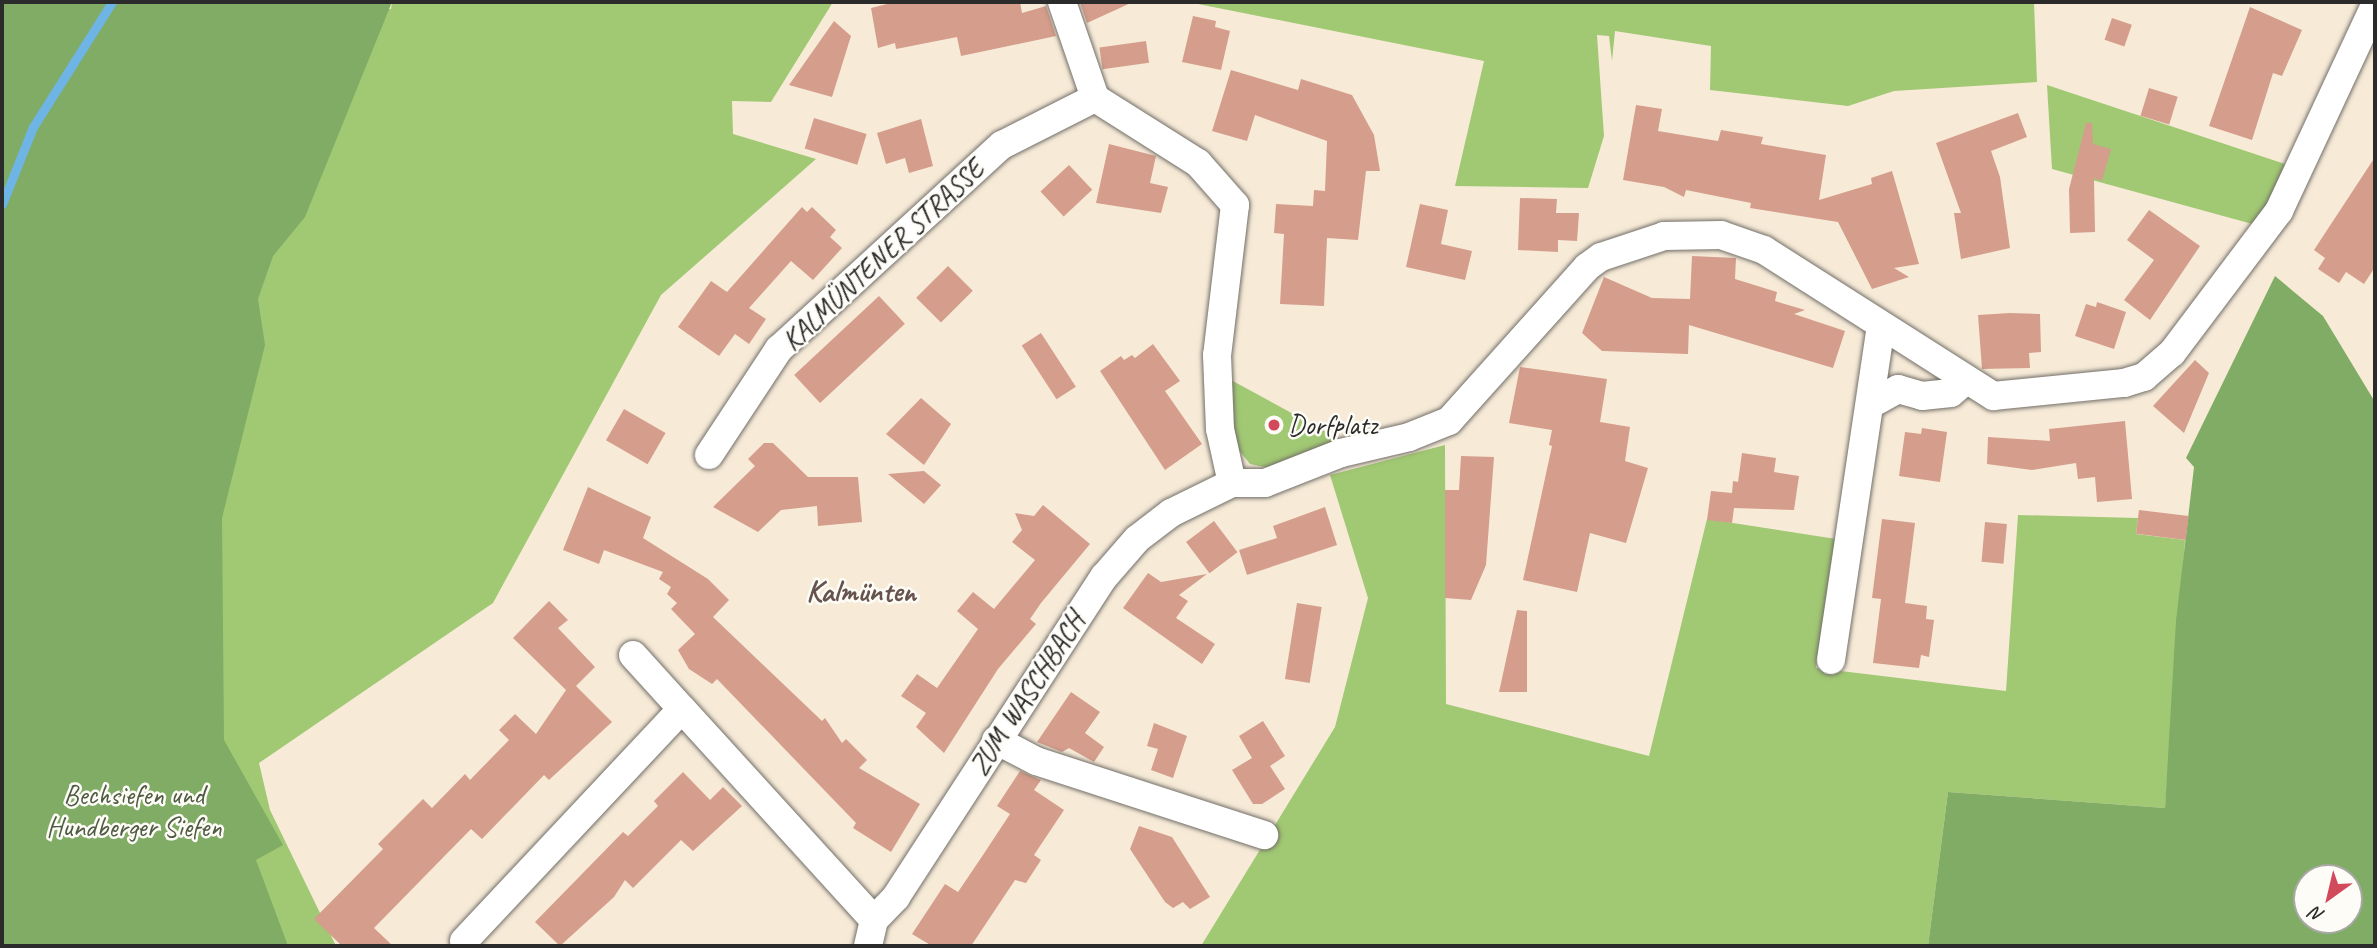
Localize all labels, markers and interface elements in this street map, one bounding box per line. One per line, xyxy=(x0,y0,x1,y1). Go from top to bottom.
street label: KALMÜNTENER STRASSE xyxy=(775,152,991,358)
place label: Dorfplatz xyxy=(1288,408,1377,442)
marker: Dorfplatz xyxy=(1266,417,1282,433)
district label: Kalmünten xyxy=(806,573,916,609)
street label: ZUM WASCHBACH xyxy=(962,606,1092,782)
park label: Bechsiefen und Hundberger Siefen xyxy=(46,778,222,844)
north arrow xyxy=(2293,864,2363,934)
text: N xyxy=(2306,902,2329,928)

